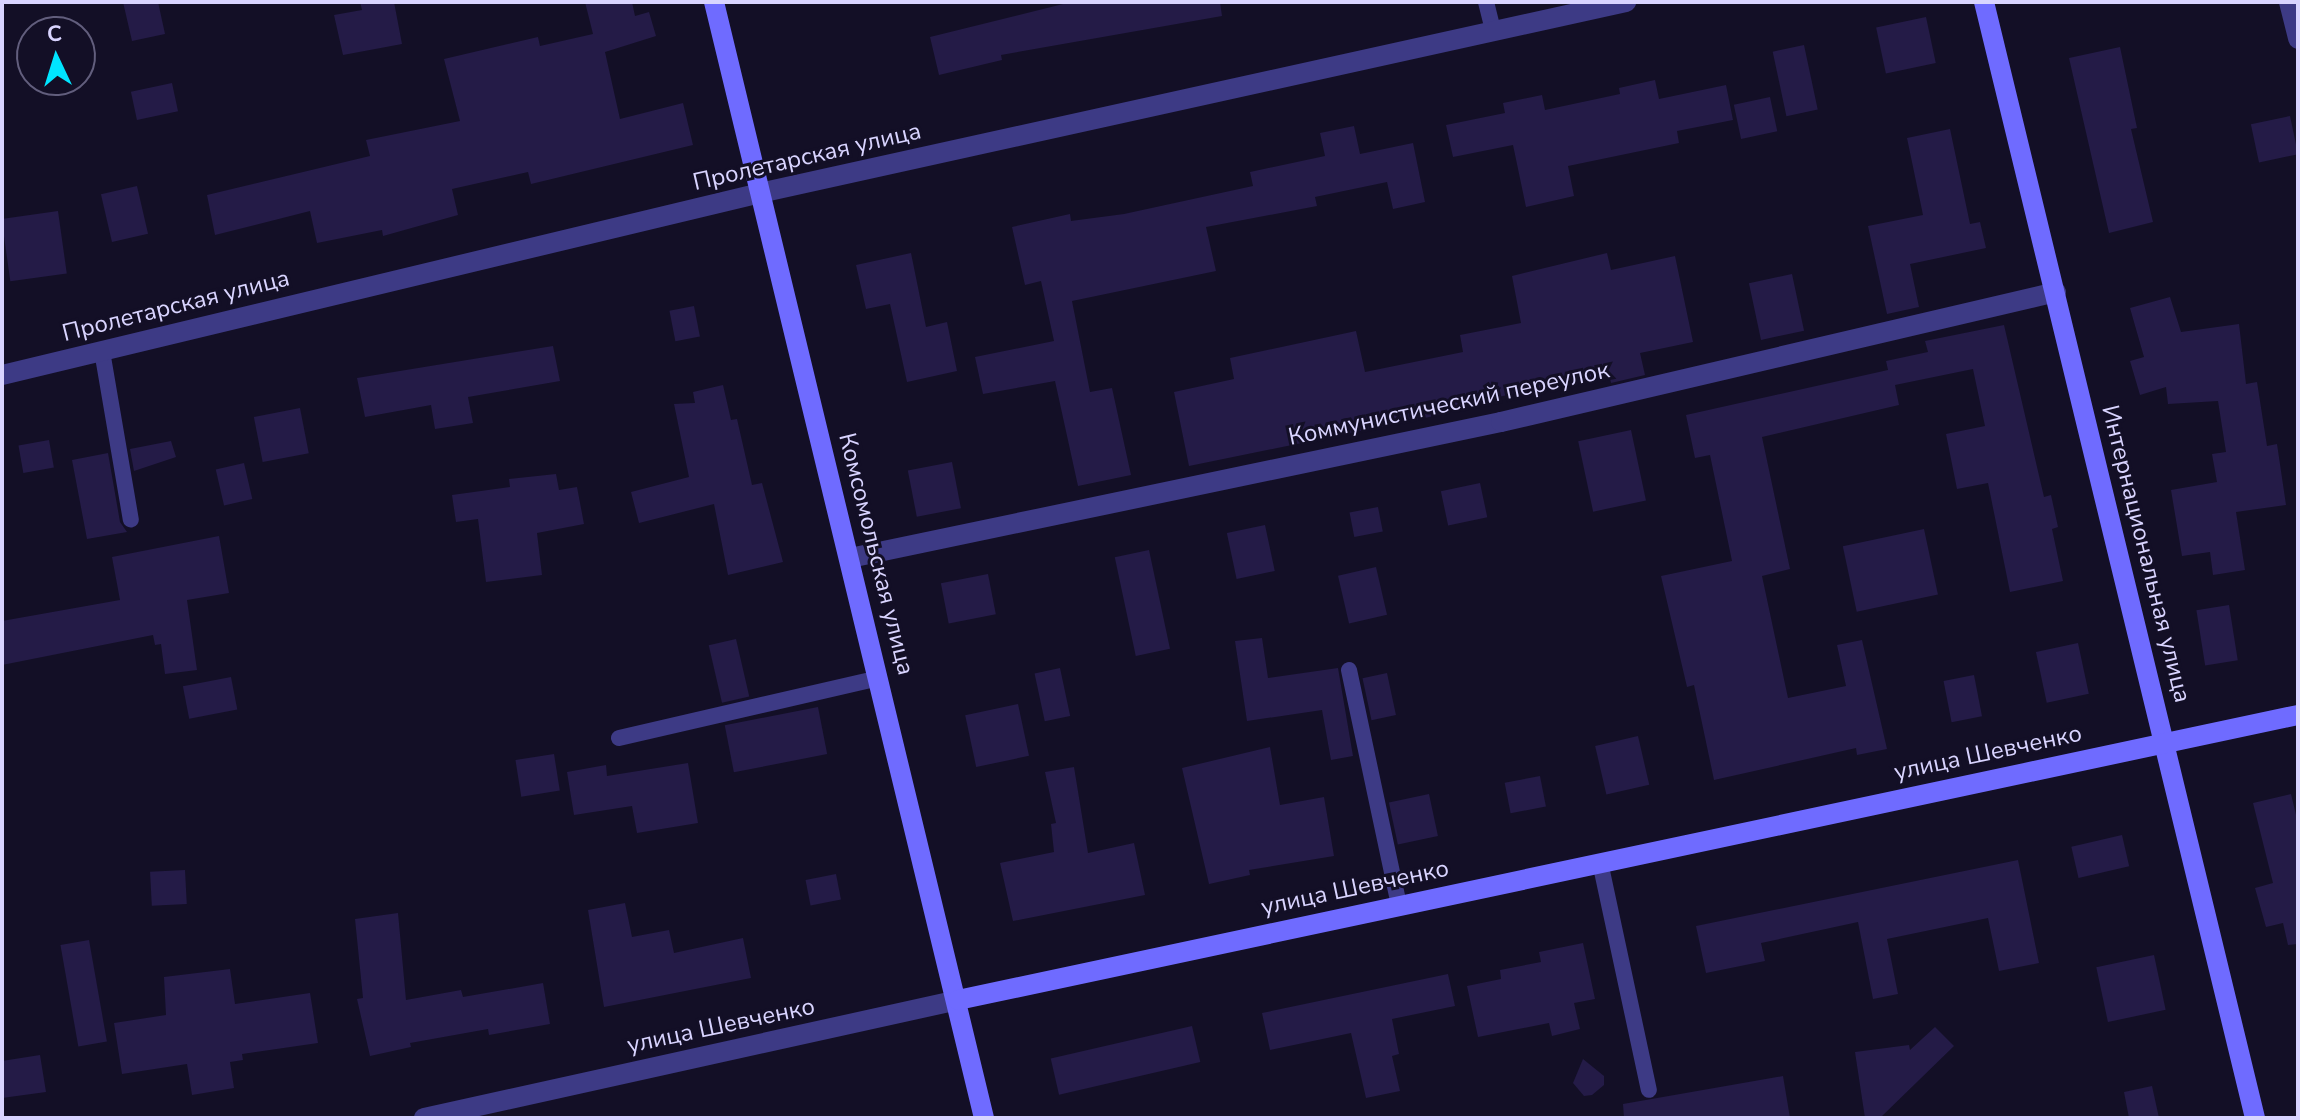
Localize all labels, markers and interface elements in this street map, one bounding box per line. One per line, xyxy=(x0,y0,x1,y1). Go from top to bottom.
north arrow xyxy=(16,16,96,96)
text: С xyxy=(46,19,63,50)
street label: Пролетарская улица xyxy=(690,117,924,197)
street label: Пролетарская улица xyxy=(59,264,293,348)
street label: Коммунистический переулок xyxy=(1286,356,1612,452)
street label: Интернациональная улица xyxy=(2095,402,2197,706)
street label: Комсомольская улица xyxy=(832,430,920,678)
street label: улица Шевченко xyxy=(1892,719,2084,787)
street label: улица Шевченко xyxy=(1259,854,1451,922)
street label: улица Шевченко xyxy=(625,992,817,1060)

